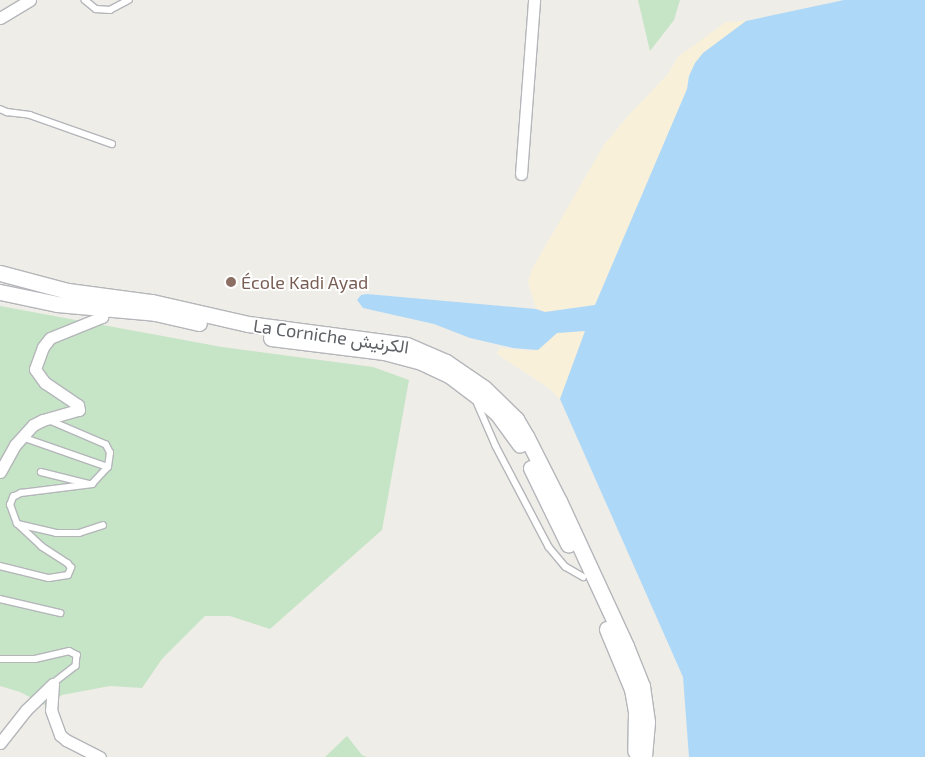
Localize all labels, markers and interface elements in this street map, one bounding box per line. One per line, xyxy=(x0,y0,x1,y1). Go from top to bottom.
place label: École Kadi Ayad xyxy=(241,271,369,293)
marker: École Kadi Ayad xyxy=(225,276,237,288)
street label: La Corniche الكرنيش xyxy=(252,314,410,358)

